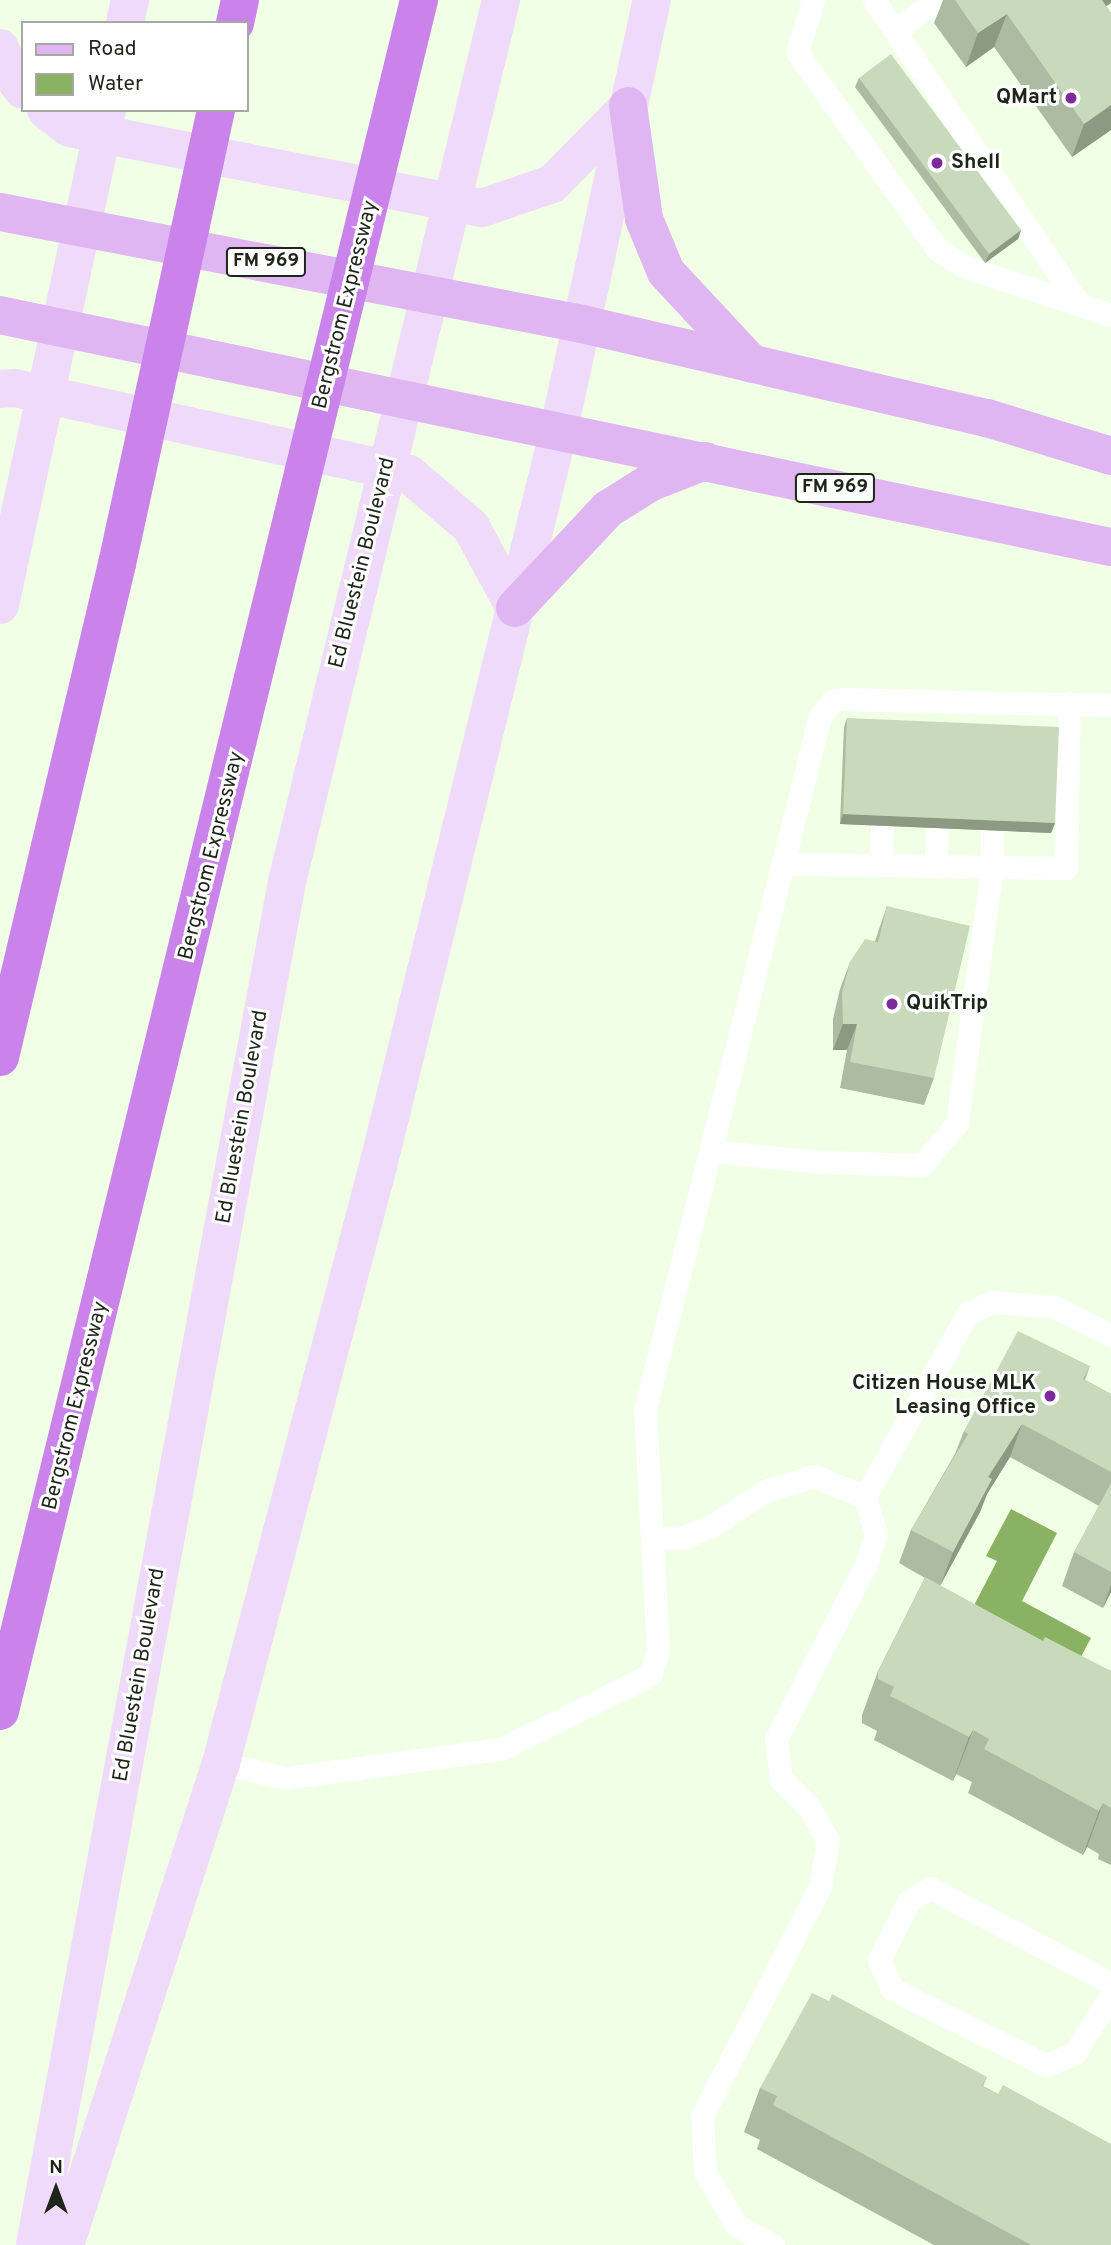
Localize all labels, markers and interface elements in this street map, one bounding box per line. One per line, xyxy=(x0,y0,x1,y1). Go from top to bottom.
legend xyxy=(21,21,248,112)
text: Road xyxy=(88,36,137,63)
text: Water xyxy=(88,71,143,98)
place label: QMart xyxy=(996,85,1057,111)
marker: QMart xyxy=(1063,90,1079,106)
place label: Shell xyxy=(951,150,1000,176)
marker: Shell xyxy=(929,155,945,171)
street label: Bergstrom Expressway xyxy=(308,198,384,412)
road number: FM 969 xyxy=(226,246,306,278)
street label: Ed Bluestein Boulevard xyxy=(325,455,401,671)
road number: FM 969 xyxy=(795,472,875,503)
street label: Bergstrom Expressway xyxy=(174,749,250,963)
place label: QuikTrip xyxy=(906,991,988,1017)
marker: QuikTrip xyxy=(884,996,900,1012)
street label: Ed Bluestein Boulevard xyxy=(212,1008,274,1226)
street label: Bergstrom Expressway xyxy=(38,1299,114,1513)
place label: Citizen House MLK Leasing Office xyxy=(852,1371,1036,1421)
marker: Citizen House MLK Leasing Office xyxy=(1042,1388,1058,1404)
street label: Ed Bluestein Boulevard xyxy=(109,1566,171,1784)
north arrow xyxy=(21,2154,91,2224)
text: N xyxy=(49,2156,63,2180)

